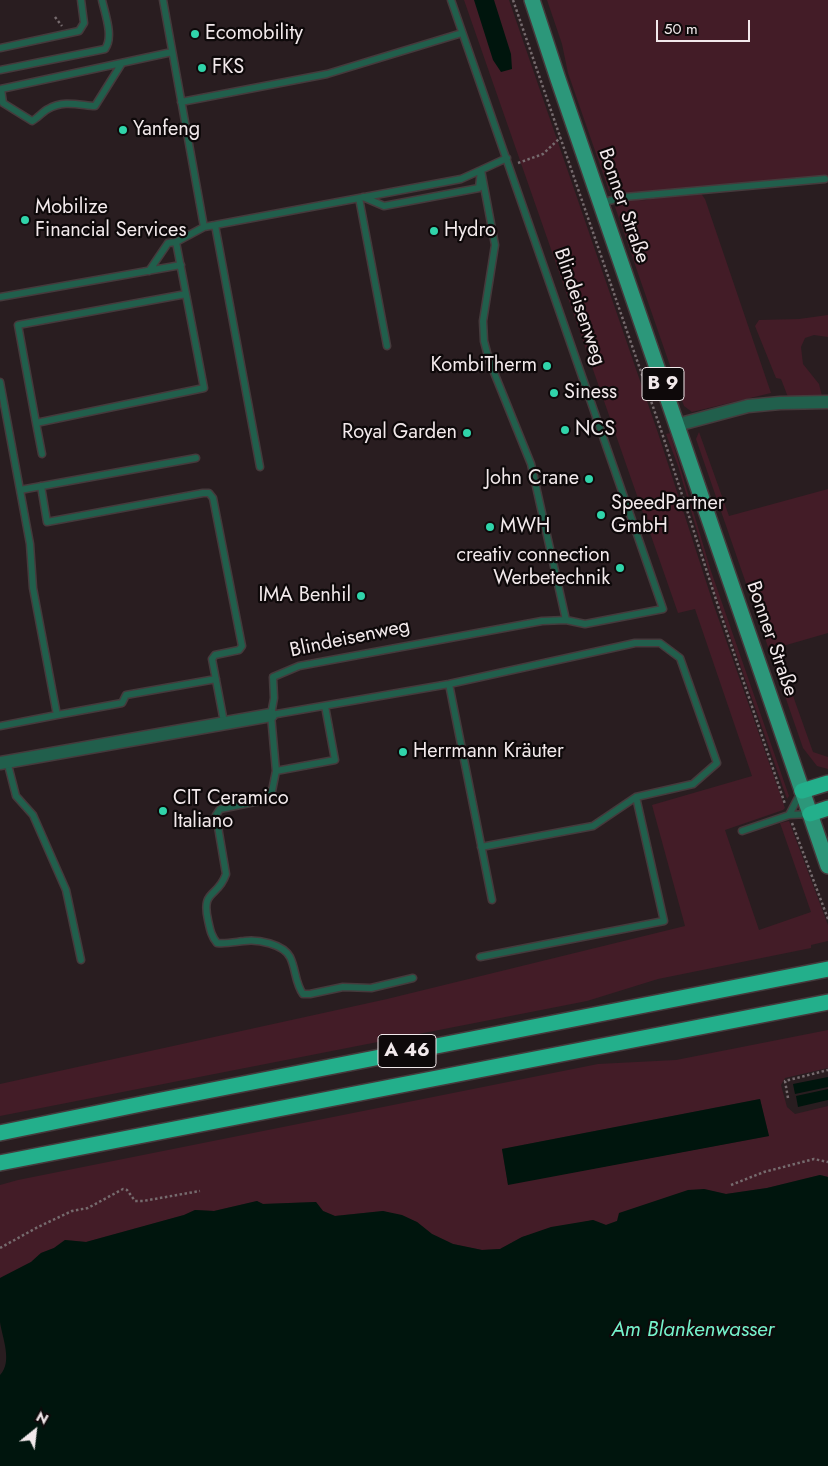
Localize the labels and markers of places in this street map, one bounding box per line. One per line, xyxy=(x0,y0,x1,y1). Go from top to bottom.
place label: Ecomobility xyxy=(205,22,303,46)
marker: Ecomobility xyxy=(189,28,201,40)
place label: FKS xyxy=(212,56,244,80)
marker: FKS xyxy=(196,62,208,74)
place label: Yanfeng xyxy=(133,118,200,142)
marker: Yanfeng xyxy=(117,124,129,136)
place label: Mobilize Financial Services xyxy=(35,196,186,243)
marker: Mobilize Financial Services xyxy=(19,214,31,226)
place label: Hydro xyxy=(444,219,496,243)
marker: Hydro xyxy=(428,225,440,237)
place label: KombiTherm xyxy=(431,354,537,378)
marker: KombiTherm xyxy=(541,360,553,372)
place label: Siness xyxy=(564,381,617,405)
marker: Siness xyxy=(548,387,560,399)
place label: NCS xyxy=(575,418,615,442)
place label: Royal Garden xyxy=(342,421,457,445)
marker: NCS xyxy=(559,424,571,436)
marker: Royal Garden xyxy=(461,427,473,439)
place label: John Crane xyxy=(485,467,579,491)
marker: John Crane xyxy=(583,473,595,485)
place label: SpeedPartner GmbH xyxy=(611,492,725,539)
marker: SpeedPartner GmbH xyxy=(595,509,607,521)
place label: MWH xyxy=(500,515,550,539)
marker: MWH xyxy=(484,521,496,533)
place label: creativ connection Werbetechnik xyxy=(456,544,610,591)
marker: creativ connection Werbetechnik xyxy=(614,562,626,574)
place label: IMA Benhil xyxy=(258,584,351,608)
marker: IMA Benhil xyxy=(355,590,367,602)
place label: Herrmann Kräuter xyxy=(413,740,564,764)
marker: Herrmann Kräuter xyxy=(397,746,409,758)
place label: CIT Ceramico Italiano xyxy=(173,787,289,834)
marker: CIT Ceramico Italiano xyxy=(157,805,169,817)

